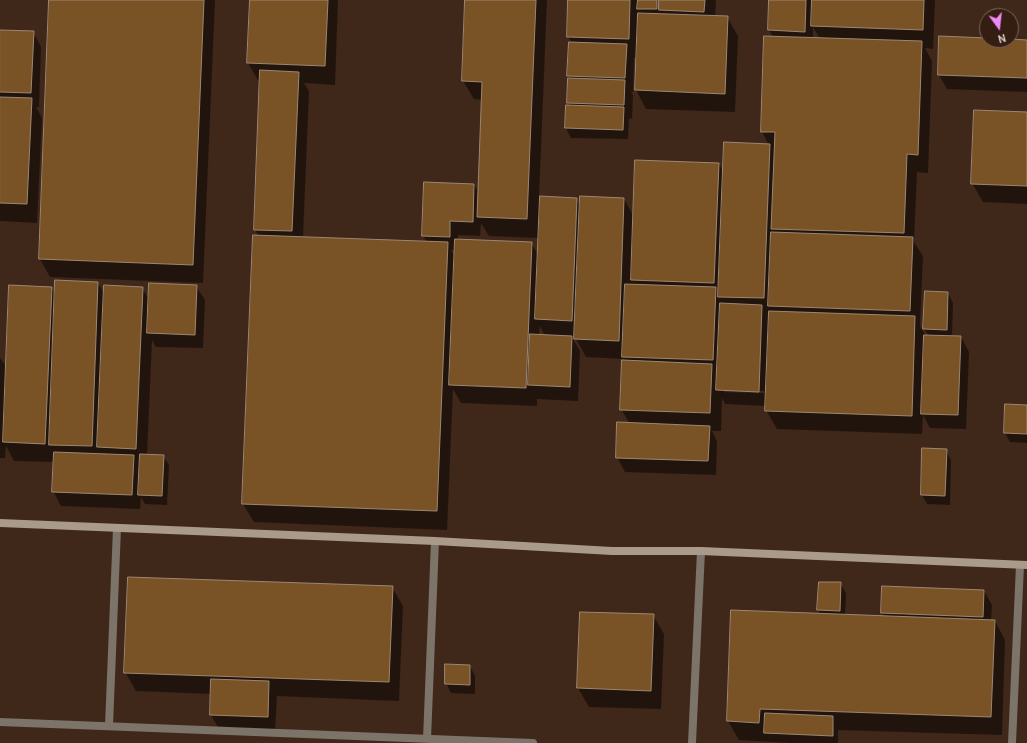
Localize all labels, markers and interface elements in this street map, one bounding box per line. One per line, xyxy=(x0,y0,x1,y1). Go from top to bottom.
north arrow xyxy=(979,8,1019,48)
text: N xyxy=(996,31,1007,46)

